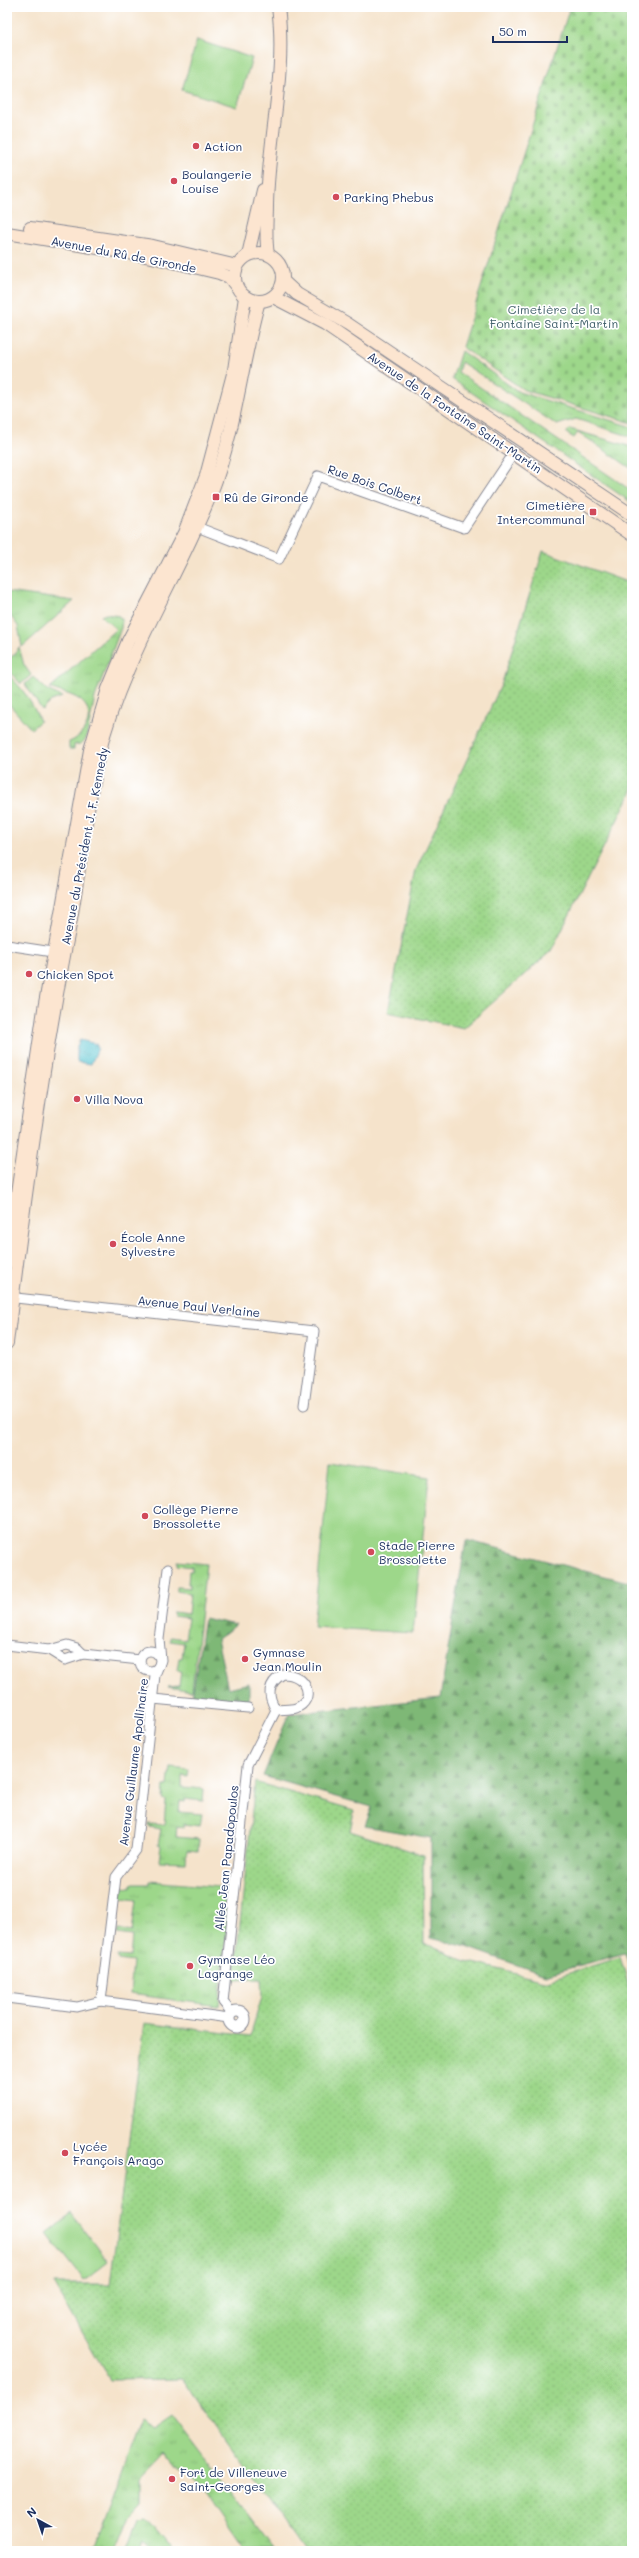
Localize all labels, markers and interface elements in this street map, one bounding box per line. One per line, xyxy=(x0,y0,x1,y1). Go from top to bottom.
scale bar xyxy=(493,18,567,44)
text: 50 m xyxy=(499,23,527,39)
place label: Action xyxy=(204,138,242,154)
marker: Action xyxy=(191,141,201,151)
place label: Boulangerie Louise xyxy=(182,166,252,196)
marker: Boulangerie Louise xyxy=(169,176,179,186)
place label: Parking Phebus xyxy=(344,189,434,205)
marker: Parking Phebus xyxy=(331,192,341,202)
street label: Avenue du Rû de Gironde xyxy=(50,232,198,276)
park label: Cimetière de la Fontaine Saint-Martin xyxy=(490,301,618,331)
street label: Avenue de la Fontaine Saint-Martin xyxy=(365,348,545,476)
street label: Rue Bois Colbert xyxy=(326,460,424,508)
place label: Rû de Gironde xyxy=(224,489,308,505)
marker: Rû de Gironde xyxy=(211,492,221,502)
place label: Cimetière Intercommunal xyxy=(497,497,585,527)
marker: Cimetière Intercommunal xyxy=(588,507,598,517)
street label: Avenue du Président J. F. Kennedy xyxy=(57,746,111,946)
place label: Chicken Spot xyxy=(37,966,114,982)
marker: Chicken Spot xyxy=(24,969,34,979)
place label: Villa Nova xyxy=(85,1091,144,1107)
marker: Villa Nova xyxy=(72,1094,82,1104)
place label: École Anne Sylvestre xyxy=(121,1229,185,1259)
marker: École Anne Sylvestre xyxy=(108,1239,118,1249)
street label: Avenue Paul Verlaine xyxy=(137,1292,261,1320)
place label: Collège Pierre Brossolette xyxy=(153,1501,239,1531)
marker: Collège Pierre Brossolette xyxy=(140,1511,150,1521)
place label: Stade Pierre Brossolette xyxy=(379,1537,455,1567)
marker: Stade Pierre Brossolette xyxy=(366,1547,376,1557)
place label: Gymnase Jean Moulin xyxy=(253,1644,322,1674)
marker: Gymnase Jean Moulin xyxy=(240,1654,250,1664)
street label: Avenue Guillaume Apollinaire xyxy=(115,1677,151,1847)
street label: Allée Jean Papadopoulos xyxy=(210,1784,242,1932)
place label: Gymnase Léo Lagrange xyxy=(198,1951,275,1981)
marker: Gymnase Léo Lagrange xyxy=(185,1961,195,1971)
place label: Lycée François Arago xyxy=(73,2138,163,2168)
marker: Lycée François Arago xyxy=(60,2148,70,2158)
place label: Fort de Villeneuve Saint-Georges xyxy=(180,2464,287,2494)
marker: Fort de Villeneuve Saint-Georges xyxy=(167,2474,177,2484)
north arrow xyxy=(18,2500,58,2540)
text: N xyxy=(23,2504,39,2520)

